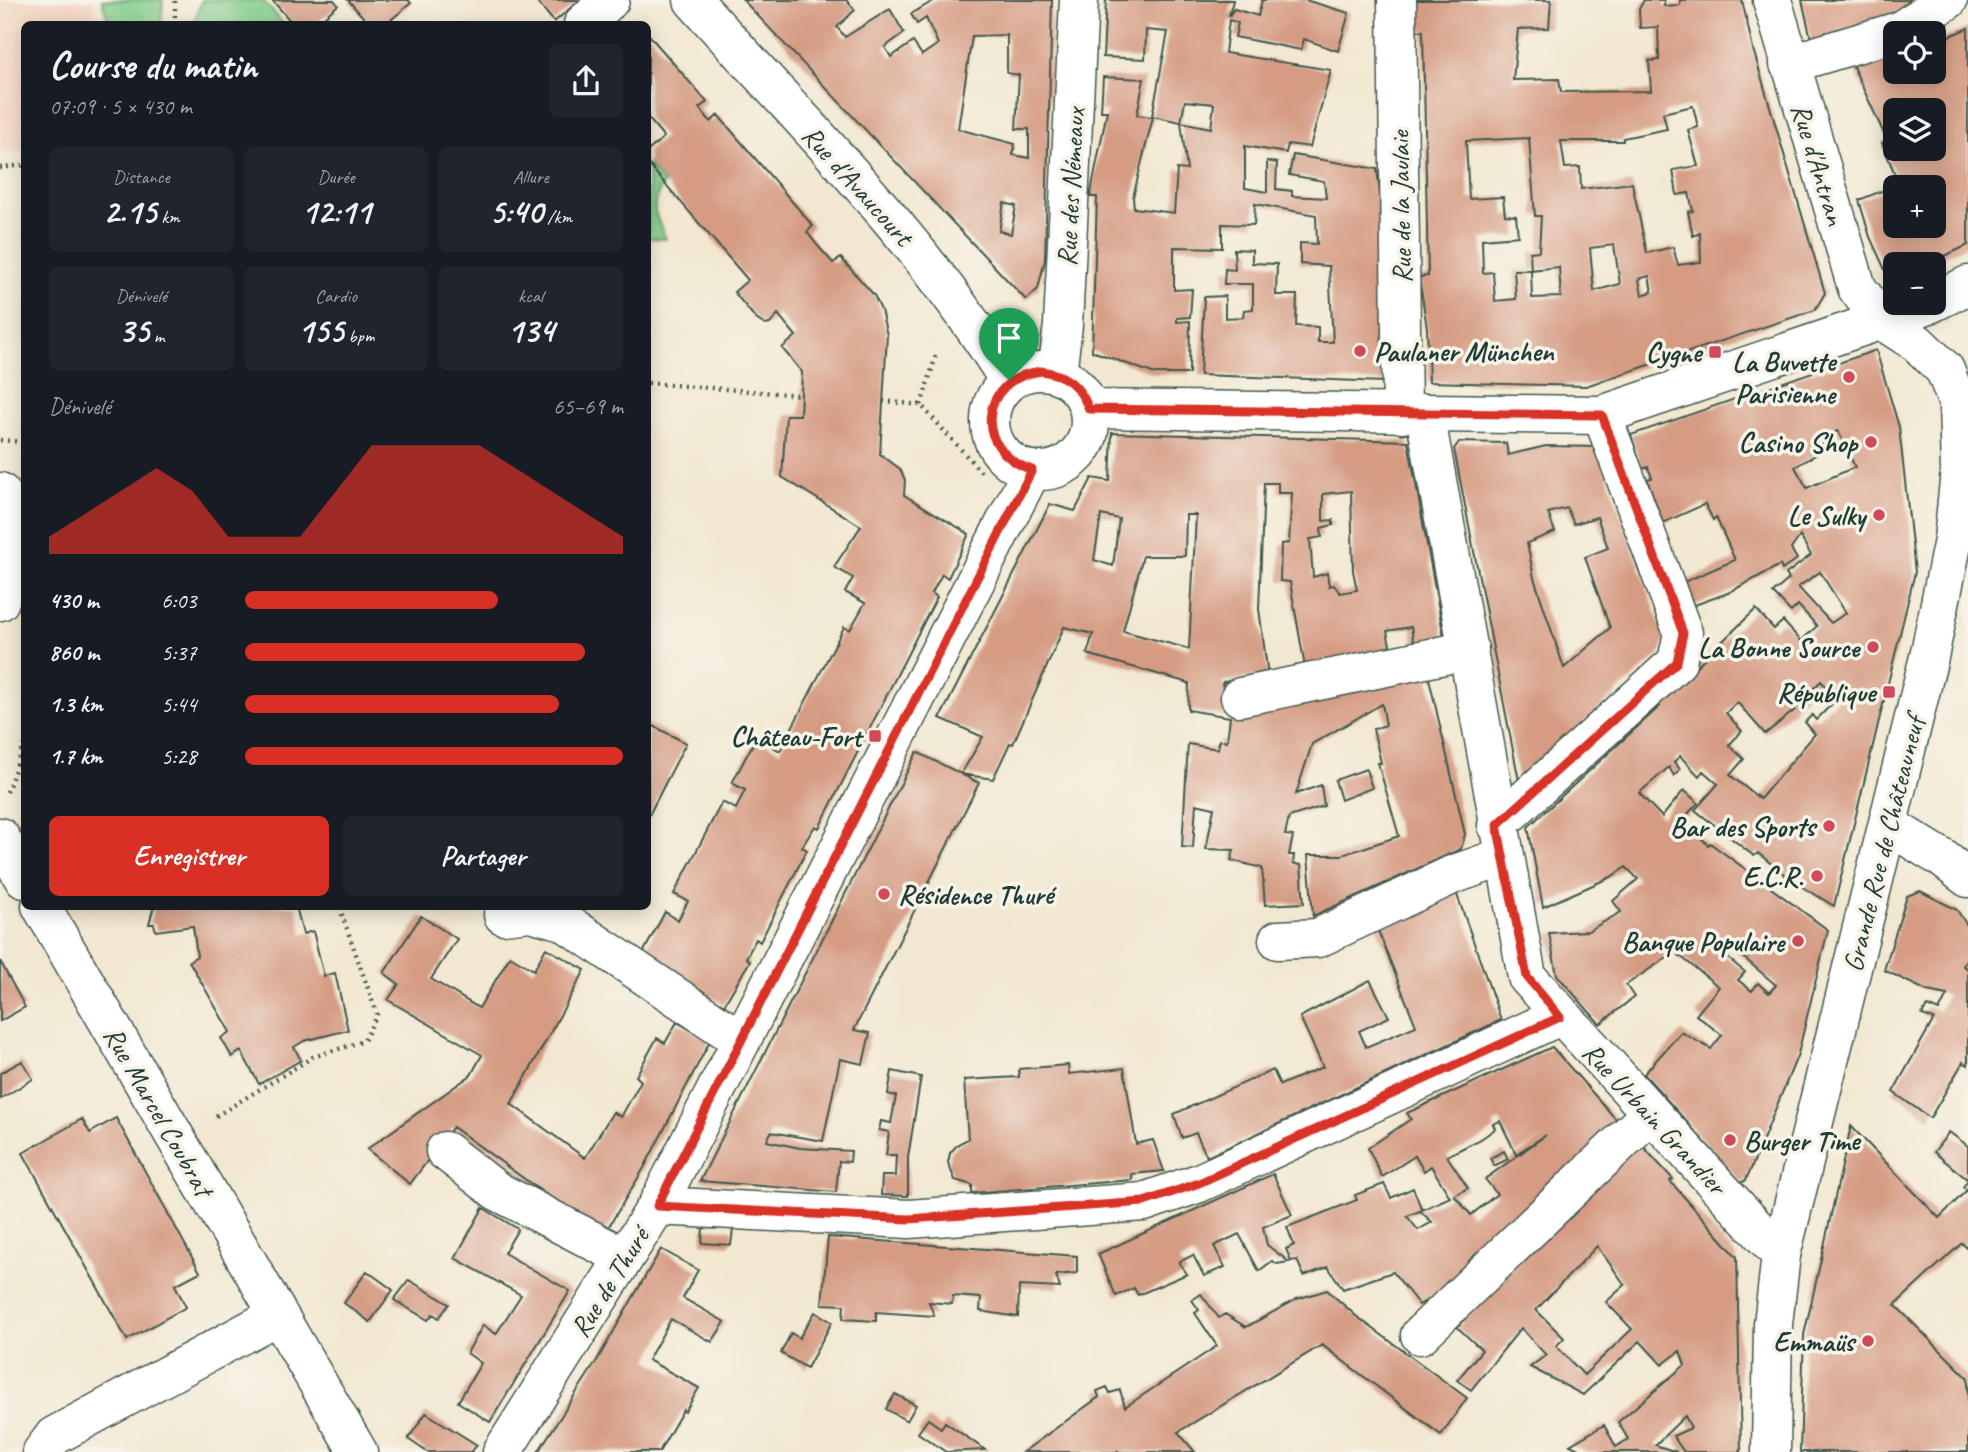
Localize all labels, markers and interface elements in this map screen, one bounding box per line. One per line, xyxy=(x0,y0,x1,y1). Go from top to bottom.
map controls xyxy=(1883,21,1946,315)
button: locate xyxy=(1883,21,1946,84)
text: Course du matin xyxy=(49,42,257,89)
button: share xyxy=(549,44,623,118)
text: 07:09 · 5 × 430 m xyxy=(49,92,192,121)
button: layers xyxy=(1883,98,1946,161)
street label: Rue d'Antran xyxy=(1783,99,1854,230)
street label: Rue des Némeaux xyxy=(1049,104,1092,267)
street label: Rue d'Avaucourt xyxy=(795,118,923,255)
street label: Rue de la Jaulaie xyxy=(1382,129,1419,284)
text: Distance xyxy=(113,165,170,189)
text: Durée xyxy=(317,165,355,189)
text: Allure xyxy=(513,165,549,189)
button: + xyxy=(1883,175,1946,238)
text: 2.15 xyxy=(103,189,157,234)
text: 12:11 xyxy=(301,189,371,234)
text: 5:40 xyxy=(489,189,543,234)
text: km xyxy=(157,205,180,229)
text: /km xyxy=(543,205,572,229)
button: − xyxy=(1883,252,1946,315)
text: Dénivelé xyxy=(116,284,167,308)
text: Cardio xyxy=(315,284,357,308)
text: kcal xyxy=(518,284,543,308)
text: 35 xyxy=(118,308,149,353)
text: 155 xyxy=(298,308,344,353)
text: 134 xyxy=(507,308,554,353)
pin xyxy=(979,308,1039,380)
icon: arrive xyxy=(990,319,1028,357)
text: m xyxy=(149,324,164,348)
text: bpm xyxy=(344,324,374,348)
place label: Paulaner München xyxy=(1374,334,1555,369)
place label: Cygne xyxy=(1646,335,1704,370)
marker: Paulaner München xyxy=(1352,343,1368,359)
marker: Cygne xyxy=(1707,344,1723,360)
place label: La Buvette Parisienne xyxy=(1732,344,1838,411)
marker: La Buvette Parisienne xyxy=(1841,369,1857,385)
text: Dénivelé xyxy=(49,392,111,421)
text: 65–69 m xyxy=(553,392,623,421)
place label: Casino Shop xyxy=(1739,425,1859,460)
marker: Casino Shop xyxy=(1863,434,1879,450)
place label: Le Sulky xyxy=(1788,498,1868,533)
marker: Le Sulky xyxy=(1871,507,1887,523)
text: 430 m xyxy=(49,586,99,615)
text: 6:03 xyxy=(161,586,197,615)
place label: La Bonne Source xyxy=(1698,630,1862,665)
text: 860 m xyxy=(49,638,99,667)
text: 5:37 xyxy=(161,638,197,667)
marker: La Bonne Source xyxy=(1865,639,1881,655)
place label: République xyxy=(1777,675,1878,710)
marker: République xyxy=(1881,684,1897,700)
text: 1.3 km xyxy=(49,690,103,719)
text: 5:44 xyxy=(161,690,197,719)
street label: Grande Rue de Châteauneuf xyxy=(1835,707,1934,975)
place label: Château-Fort xyxy=(731,719,865,754)
marker: Château-Fort xyxy=(867,728,883,744)
text: 1.7 km xyxy=(49,742,102,771)
text: 5:28 xyxy=(161,742,197,771)
place label: Bar des Sports xyxy=(1670,809,1818,844)
button: Enregistrer xyxy=(49,816,329,896)
button: Partager xyxy=(343,816,623,896)
marker: Bar des Sports xyxy=(1821,818,1837,834)
place label: E.C.R. xyxy=(1743,859,1803,894)
marker: E.C.R. xyxy=(1809,868,1825,884)
place label: Résidence Thuré xyxy=(898,877,1058,912)
marker: Résidence Thuré xyxy=(876,886,892,902)
place label: Banque Populaire xyxy=(1622,924,1787,959)
marker: Banque Populaire xyxy=(1790,933,1806,949)
street label: Rue Marcel Coubrat xyxy=(96,1020,223,1205)
street label: Rue Urbain Grandier xyxy=(1575,1035,1736,1204)
place label: Burger Time xyxy=(1744,1123,1862,1158)
marker: Burger Time xyxy=(1722,1132,1738,1148)
street label: Rue de Thuré xyxy=(562,1218,659,1343)
place label: Emmaüs xyxy=(1773,1324,1857,1359)
marker: Emmaüs xyxy=(1860,1333,1876,1349)

